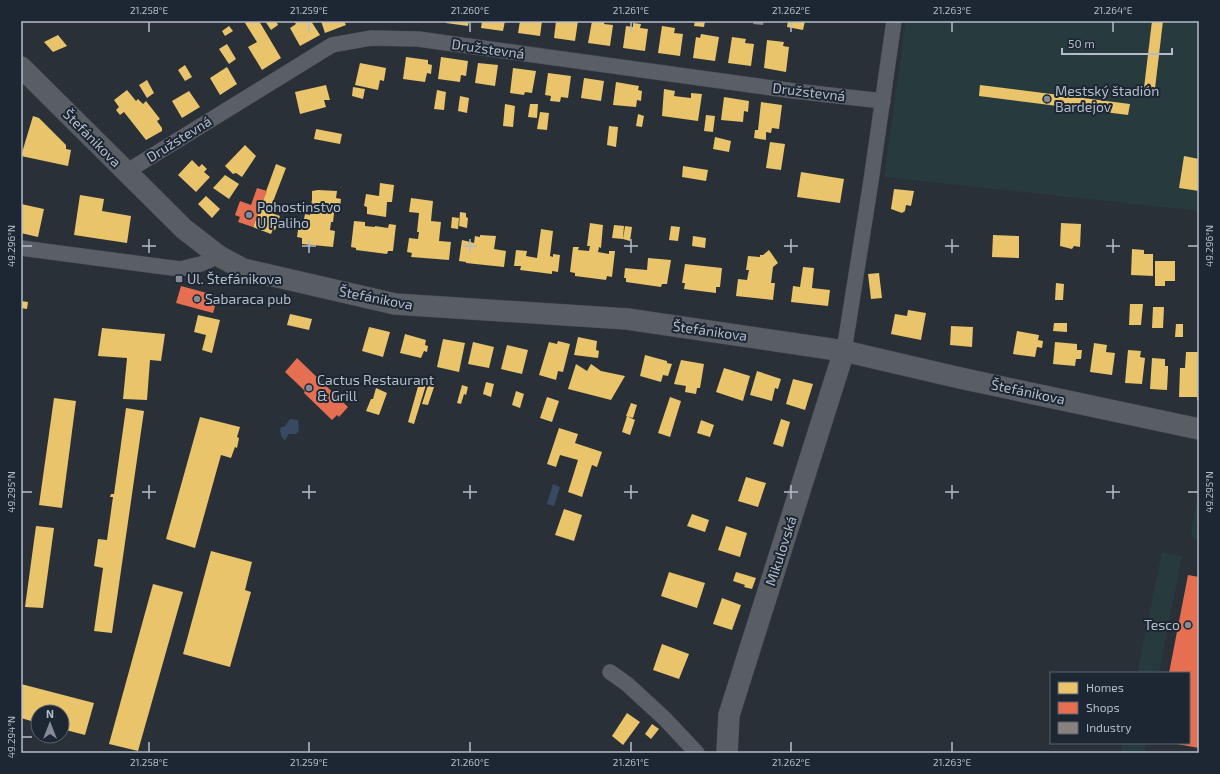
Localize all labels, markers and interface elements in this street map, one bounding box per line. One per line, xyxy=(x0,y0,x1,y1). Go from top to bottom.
text: 21.258°E xyxy=(130,4,168,16)
text: 21.259°E xyxy=(290,4,328,16)
text: 21.260°E xyxy=(451,4,490,16)
text: 21.261°E xyxy=(613,4,650,16)
text: 21.262°E xyxy=(772,4,810,16)
text: 21.263°E xyxy=(933,4,971,16)
text: 21.264°E xyxy=(1094,4,1133,16)
scale bar xyxy=(1062,30,1172,56)
street label: Družstevná xyxy=(451,35,525,62)
text: 50 m xyxy=(1068,36,1095,50)
street label: Družstevná xyxy=(772,79,846,104)
place label: Mestský štadión Bardejov xyxy=(1055,82,1159,115)
marker: Mestský štadión Bardejov xyxy=(1042,94,1052,104)
street label: Štefánikova xyxy=(60,105,125,170)
street label: Družstevná xyxy=(143,112,214,165)
place label: Pohostinstvo U Paliho xyxy=(257,198,341,231)
marker: Pohostinstvo U Paliho xyxy=(244,210,254,220)
text: 49.296°N xyxy=(5,225,17,267)
text: 49.296°N xyxy=(1203,225,1215,267)
place label: Ul. Štefánikova xyxy=(187,270,282,287)
marker: Ul. Štefánikova xyxy=(174,274,184,284)
street label: Štefánikova xyxy=(338,282,415,313)
place label: Sabaraca pub xyxy=(205,290,291,307)
marker: Sabaraca pub xyxy=(192,294,202,304)
street label: Štefánikova xyxy=(672,317,748,344)
place label: Cactus Restaurant & Grill xyxy=(317,371,434,404)
street label: Štefánikova xyxy=(990,375,1067,408)
marker: Cactus Restaurant & Grill xyxy=(304,383,314,393)
text: 49.295°N xyxy=(5,471,17,513)
text: 49.295°N xyxy=(1203,471,1215,513)
street label: Mikulovská xyxy=(761,514,800,588)
place label: Tesco xyxy=(1144,616,1180,633)
marker: Tesco xyxy=(1183,620,1193,630)
legend xyxy=(1050,672,1190,744)
text: Homes xyxy=(1086,680,1124,694)
text: Shops xyxy=(1086,700,1120,714)
north arrow xyxy=(30,704,70,744)
text: N xyxy=(46,707,54,720)
text: 49.294°N xyxy=(5,716,17,758)
text: Industry xyxy=(1086,720,1132,734)
text: 21.258°E xyxy=(130,756,168,768)
text: 21.259°E xyxy=(290,756,328,768)
text: 21.260°E xyxy=(451,756,490,768)
text: 21.261°E xyxy=(613,756,650,768)
text: 21.262°E xyxy=(772,756,810,768)
text: 21.263°E xyxy=(933,756,971,768)

